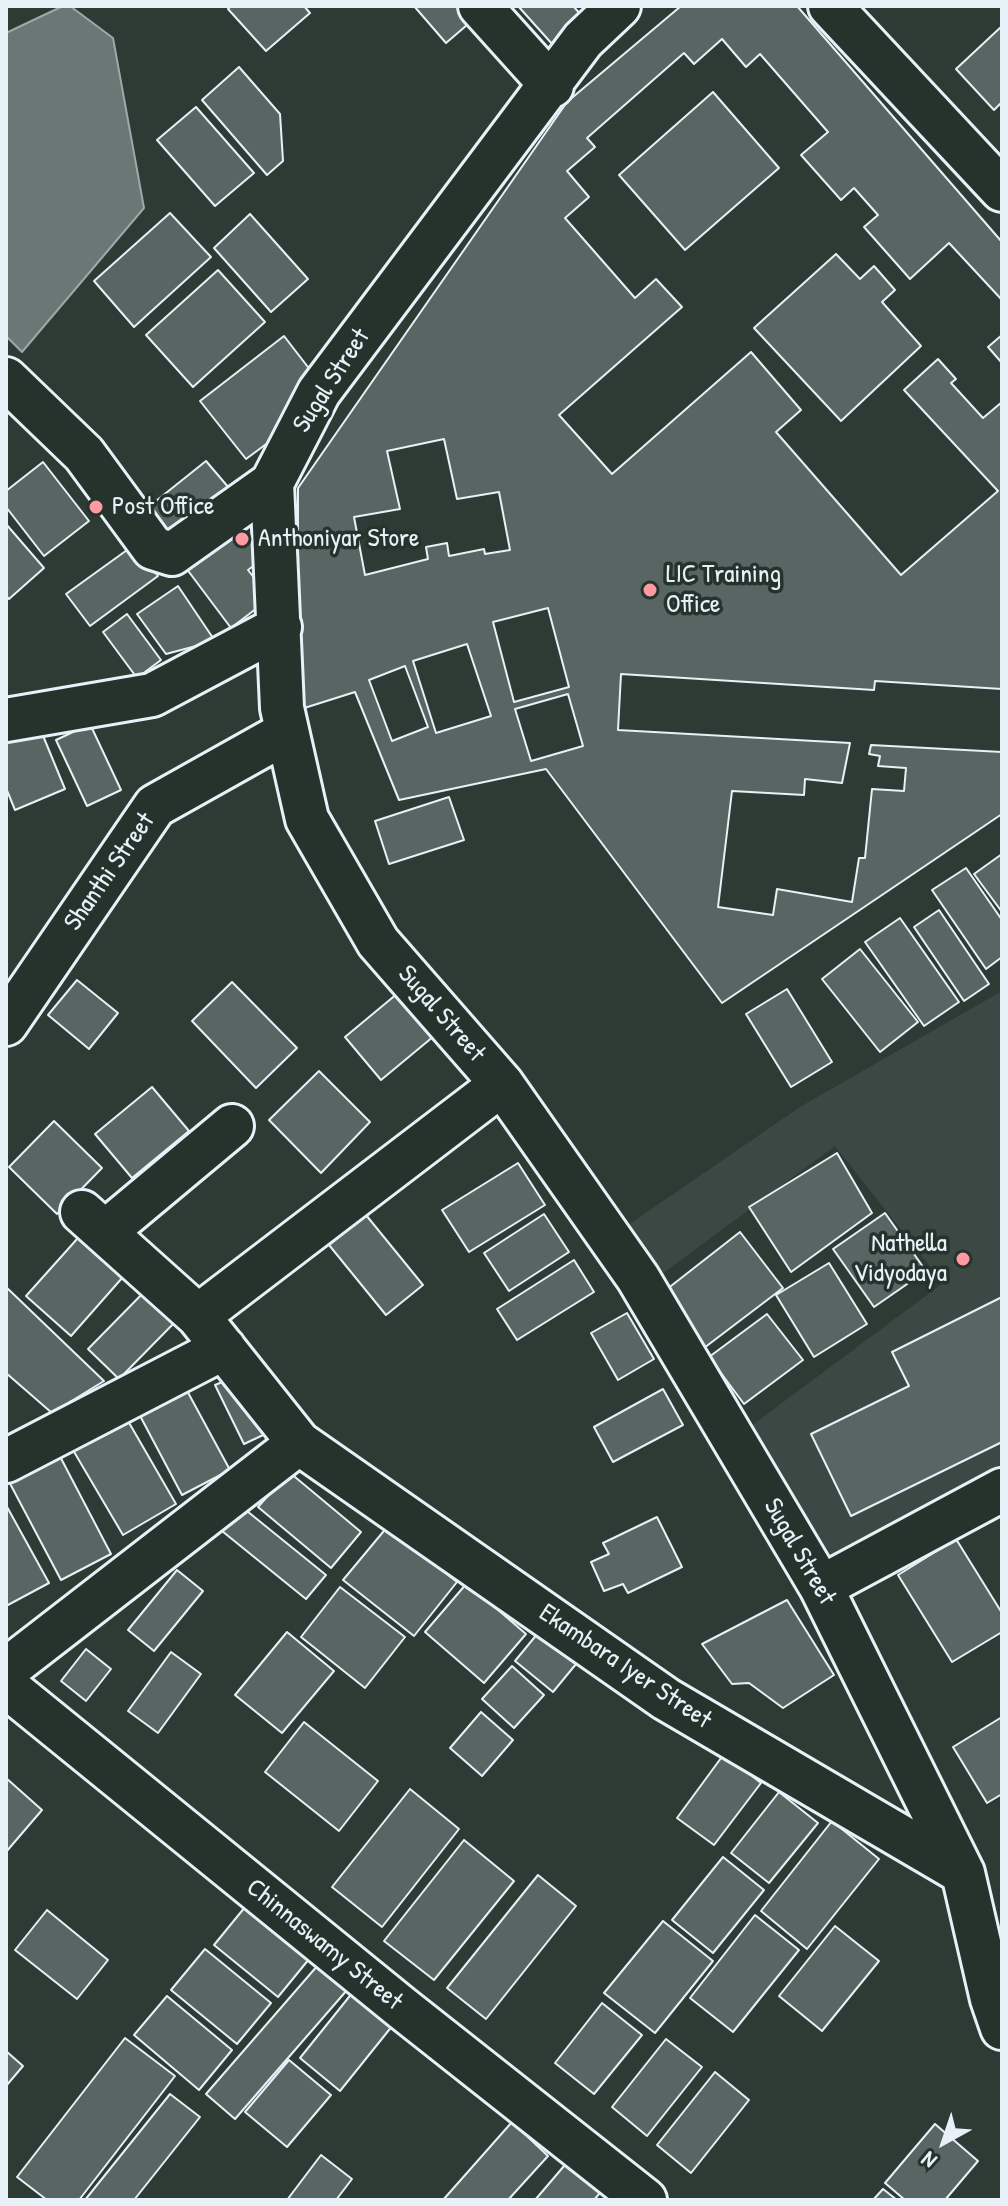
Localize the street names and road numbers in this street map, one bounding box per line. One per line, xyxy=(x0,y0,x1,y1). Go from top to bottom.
street label: Sugal Street xyxy=(287,323,377,439)
street label: Shanthi Street xyxy=(58,807,162,937)
street label: Sugal Street xyxy=(391,959,491,1069)
street label: Sugal Street xyxy=(756,1493,842,1611)
street label: Ekambara Iyer Street xyxy=(533,1598,717,1736)
street label: Chinnaswamy Street xyxy=(240,1872,408,2018)

